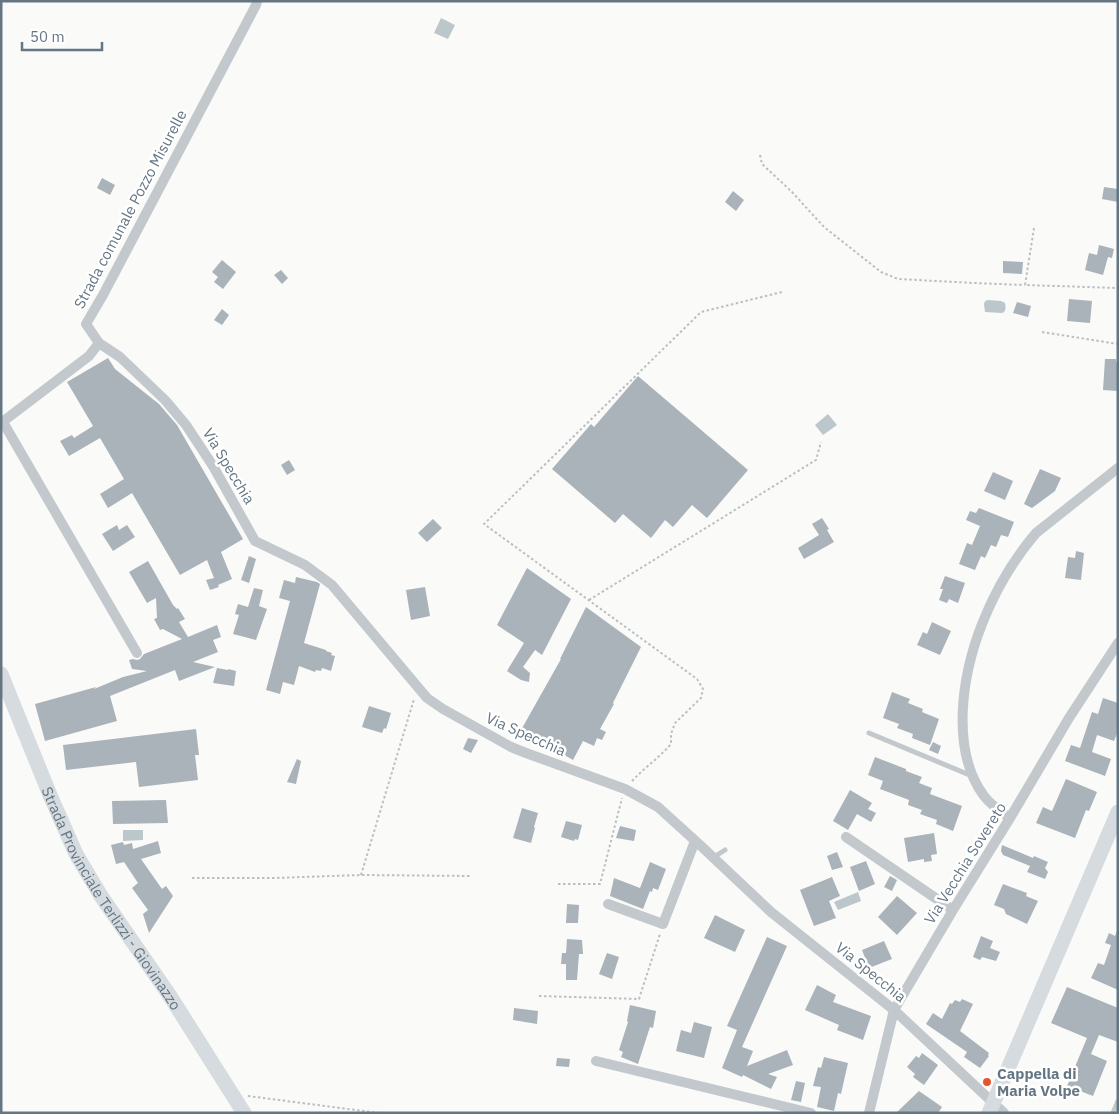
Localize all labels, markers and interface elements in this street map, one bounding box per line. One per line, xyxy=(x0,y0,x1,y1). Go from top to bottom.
scale bar xyxy=(22,20,102,52)
text: 50 m xyxy=(30,27,65,46)
street label: Strada comunale Pozzo Misurelle xyxy=(69,106,191,312)
street label: Via Specchia xyxy=(199,425,259,507)
street label: Via Specchia xyxy=(483,708,569,760)
street label: Strada Provinciale Terlizzi - Giovinazzo xyxy=(38,784,186,1013)
street label: Via Vecchia Sovereto xyxy=(920,799,1010,927)
street label: Via Specchia xyxy=(832,938,910,1006)
place label: Cappella di Maria Volpe xyxy=(997,1064,1080,1100)
marker: Cappella di Maria Volpe xyxy=(981,1076,993,1088)

